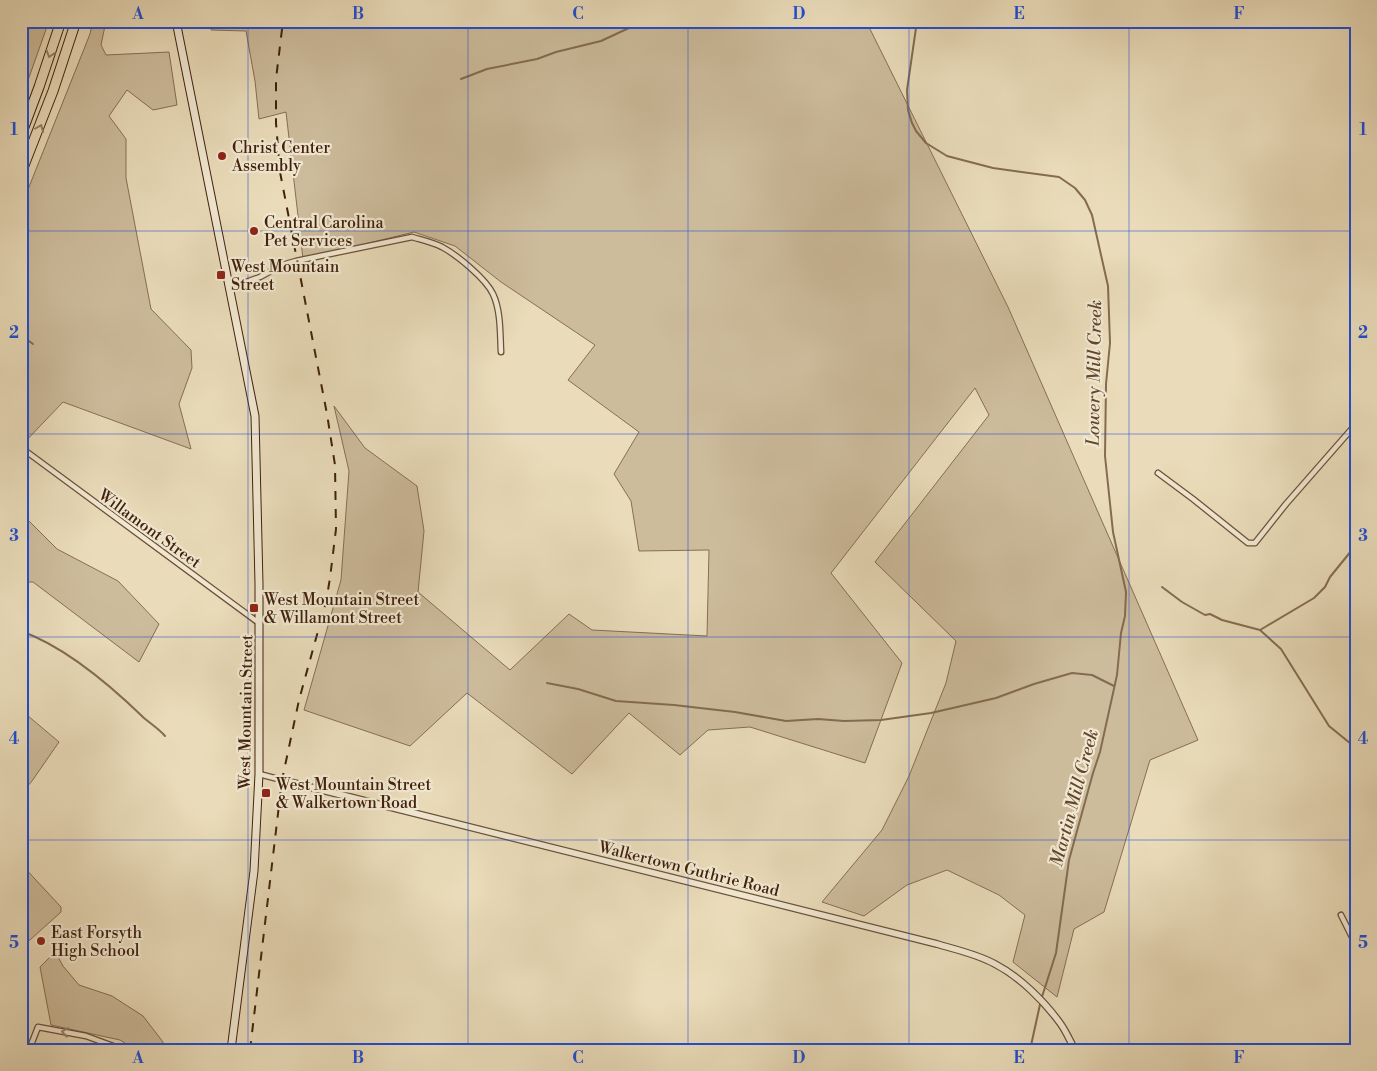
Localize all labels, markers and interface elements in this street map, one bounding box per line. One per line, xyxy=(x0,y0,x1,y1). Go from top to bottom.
text: A xyxy=(131,4,144,24)
text: B xyxy=(352,4,364,24)
text: C xyxy=(572,4,584,24)
text: D xyxy=(793,4,806,24)
text: E xyxy=(1013,4,1025,24)
text: F xyxy=(1233,4,1245,24)
one-way arrow xyxy=(46,49,56,58)
text: 1 xyxy=(10,120,18,140)
text: 1 xyxy=(1359,120,1367,140)
one-way arrow xyxy=(33,124,44,133)
place label: Christ Center Assembly xyxy=(231,138,330,176)
marker: Christ Center Assembly xyxy=(216,150,228,162)
place label: Central Carolina Pet Services xyxy=(264,213,385,251)
marker: Central Carolina Pet Services xyxy=(248,225,260,237)
place label: West Mountain Street xyxy=(230,257,340,295)
marker: West Mountain Street xyxy=(215,269,227,281)
water label: Lowery Mill Creek xyxy=(1082,300,1107,447)
text: 2 xyxy=(9,323,19,343)
text: 2 xyxy=(1358,323,1368,343)
street label: Willamont Street xyxy=(93,484,205,573)
text: 3 xyxy=(9,526,19,546)
text: 3 xyxy=(1358,526,1368,546)
place label: West Mountain Street & Willamont Street xyxy=(263,590,419,628)
marker: West Mountain Street & Willamont Street xyxy=(248,602,260,614)
street label: West Mountain Street xyxy=(235,634,257,791)
water label: Martin Mill Creek xyxy=(1045,727,1104,869)
text: 4 xyxy=(9,729,20,749)
text: 4 xyxy=(1358,729,1369,749)
place label: West Mountain Street & Walkertown Road xyxy=(275,775,431,813)
marker: West Mountain Street & Walkertown Road xyxy=(260,787,272,799)
street label: Walkertown Guthrie Road xyxy=(595,837,781,901)
place label: East Forsyth High School xyxy=(51,923,142,961)
text: 5 xyxy=(9,933,19,953)
text: 5 xyxy=(1358,933,1368,953)
marker: East Forsyth High School xyxy=(35,935,47,947)
one-way arrow xyxy=(60,1027,69,1037)
text: A xyxy=(131,1048,144,1068)
text: B xyxy=(352,1048,364,1068)
text: C xyxy=(572,1048,584,1068)
text: D xyxy=(793,1048,806,1068)
text: E xyxy=(1013,1048,1025,1068)
text: F xyxy=(1233,1048,1245,1068)

